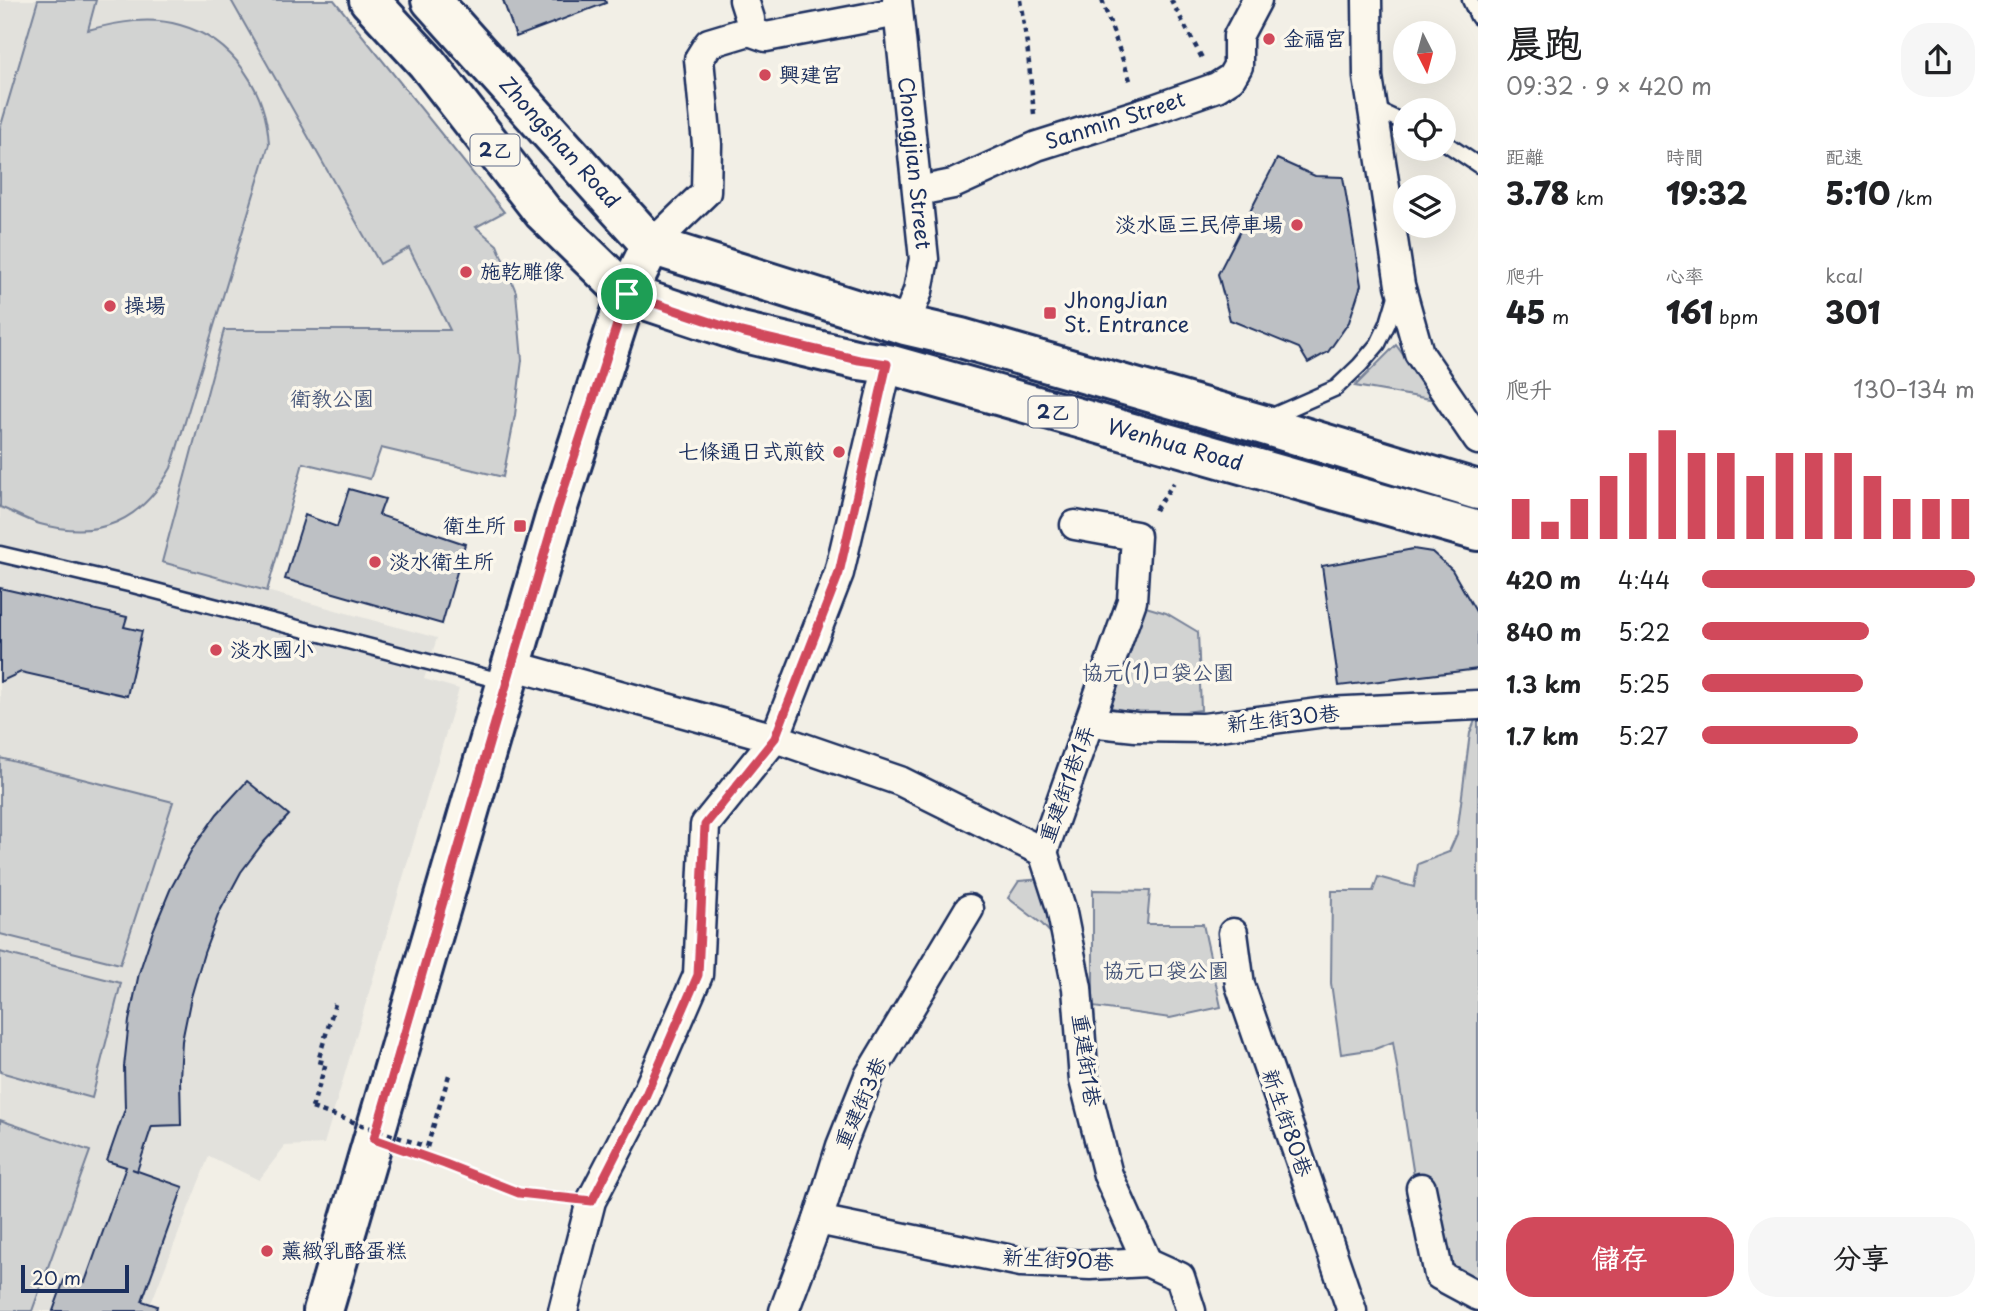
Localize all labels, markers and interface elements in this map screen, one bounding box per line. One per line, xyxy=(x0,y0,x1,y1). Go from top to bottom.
text: 晨跑 xyxy=(1506,13,1582,70)
place label: 金福宮 xyxy=(1283,21,1346,53)
north arrow xyxy=(1393,21,1456,84)
map controls xyxy=(1393,21,1456,238)
button: share xyxy=(1901,23,1975,97)
marker: 金福宮 xyxy=(1261,31,1277,47)
place label: 興建宮 xyxy=(779,57,842,89)
marker: 興建宮 xyxy=(757,67,773,83)
street label: Zhongshan Road xyxy=(493,68,629,215)
text: 09:32 · 9 × 420 m xyxy=(1506,68,1712,103)
street label: Chongjian Street xyxy=(891,75,941,251)
street label: Sanmin Street xyxy=(1041,81,1189,156)
button: locate xyxy=(1393,98,1456,161)
road number: 2乙 xyxy=(470,134,520,166)
text: 距離 xyxy=(1506,142,1544,170)
text: 時間 xyxy=(1666,142,1704,170)
text: 配速 xyxy=(1825,142,1863,170)
text: 3.78 xyxy=(1506,170,1569,215)
text: 19:32 xyxy=(1666,170,1747,215)
text: 5:10 xyxy=(1825,170,1890,215)
button: layers xyxy=(1393,175,1456,238)
text: km xyxy=(1569,183,1604,211)
text: /km xyxy=(1890,183,1933,211)
place label: 淡水區三民停車場 xyxy=(1115,207,1283,239)
marker: 淡水區三民停車場 xyxy=(1289,217,1305,233)
place label: 施乾雕像 xyxy=(480,254,564,286)
text: 爬升 xyxy=(1506,261,1544,289)
text: 心率 xyxy=(1666,261,1704,289)
text: kcal xyxy=(1825,261,1863,289)
marker: 施乾雕像 xyxy=(458,264,474,280)
pin xyxy=(597,264,657,324)
icon: arrive xyxy=(608,275,646,313)
place label: JhongJian St. Entrance xyxy=(1064,283,1189,339)
place label: 操場 xyxy=(124,288,166,320)
text: 45 xyxy=(1506,289,1546,334)
text: 161 xyxy=(1666,289,1713,334)
text: 301 xyxy=(1825,289,1880,334)
marker: 操場 xyxy=(102,298,118,314)
text: m xyxy=(1546,302,1569,330)
text: bpm xyxy=(1713,302,1759,330)
marker: JhongJian St. Entrance xyxy=(1042,305,1058,321)
text: 爬升 xyxy=(1506,371,1552,406)
text: 130–134 m xyxy=(1853,371,1975,406)
park label: 衛教公園 xyxy=(290,381,374,413)
road number: 2乙 xyxy=(1028,396,1078,428)
street label: Wenhua Road xyxy=(1104,409,1247,478)
place label: 七條通日式煎餃 xyxy=(678,434,825,466)
marker: 七條通日式煎餃 xyxy=(831,444,847,460)
place label: 衛生所 xyxy=(443,508,506,540)
marker: 衛生所 xyxy=(512,518,528,534)
place label: 淡水衛生所 xyxy=(389,544,494,576)
marker: 淡水衛生所 xyxy=(367,554,383,570)
text: 420 m xyxy=(1506,562,1581,597)
text: 4:44 xyxy=(1618,562,1670,597)
text: 840 m xyxy=(1506,614,1582,649)
text: 5:22 xyxy=(1618,614,1670,649)
place label: 淡水國小 xyxy=(230,632,314,664)
marker: 淡水國小 xyxy=(208,642,224,658)
park label: 協元(1)口袋公園 xyxy=(1082,655,1234,687)
text: 1.3 km xyxy=(1506,666,1581,701)
text: 5:25 xyxy=(1618,666,1670,701)
street label: 新生街30巷 xyxy=(1225,695,1341,739)
text: 1.7 km xyxy=(1506,718,1579,753)
text: 5:27 xyxy=(1618,718,1668,753)
street label: 重建街1巷1弄 xyxy=(1029,720,1101,847)
park label: 協元口袋公園 xyxy=(1103,953,1229,985)
street label: 重建街1巷 xyxy=(1066,1011,1110,1108)
street label: 重建街3巷 xyxy=(825,1051,894,1153)
street label: 新生街80巷 xyxy=(1255,1064,1322,1181)
button: 儲存 xyxy=(1506,1217,1734,1297)
button: 分享 xyxy=(1748,1217,1975,1297)
place label: 薰緻乳酪蛋糕 xyxy=(281,1233,407,1265)
street label: 新生街90巷 xyxy=(1002,1239,1115,1277)
marker: 薰緻乳酪蛋糕 xyxy=(259,1243,275,1259)
scale bar xyxy=(21,1262,130,1294)
text: 20 m xyxy=(32,1263,81,1291)

